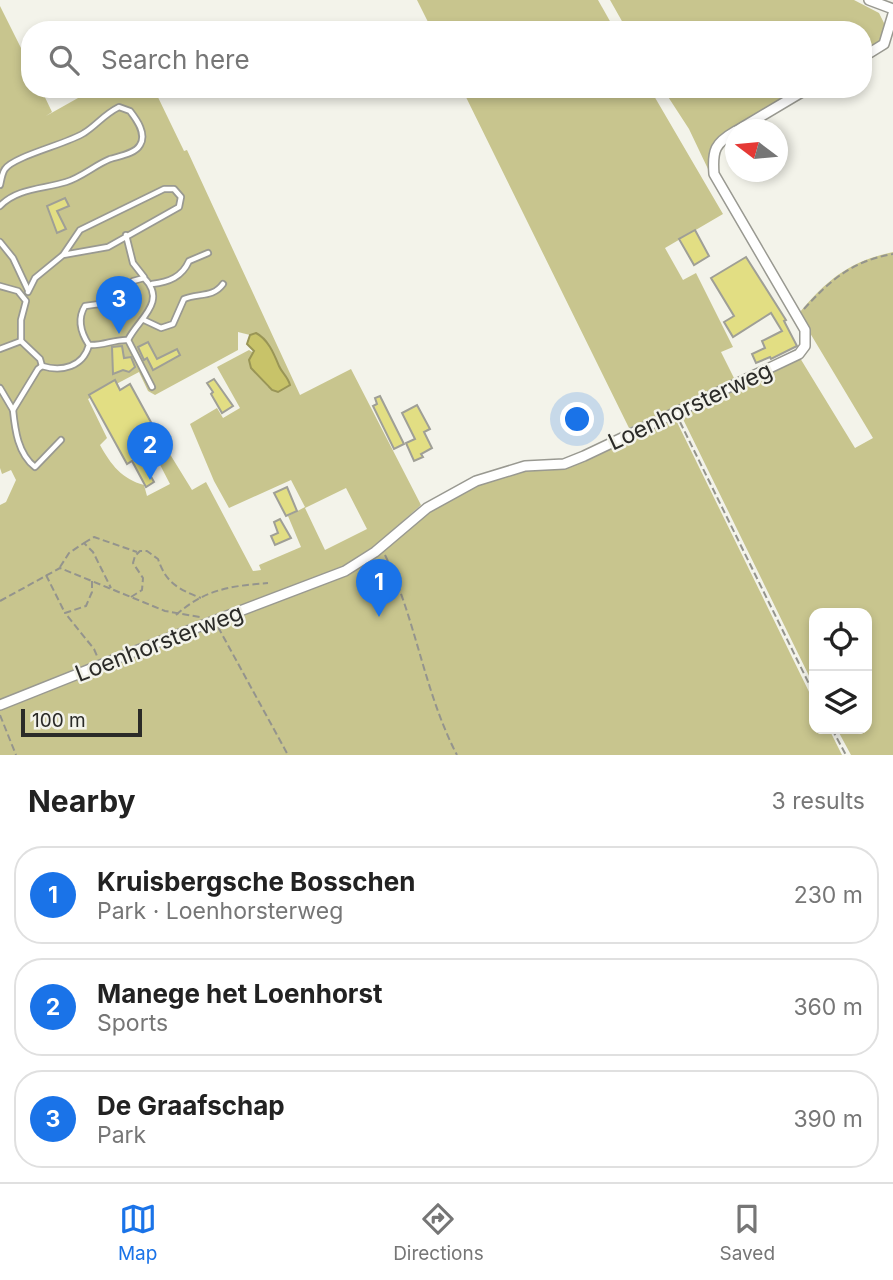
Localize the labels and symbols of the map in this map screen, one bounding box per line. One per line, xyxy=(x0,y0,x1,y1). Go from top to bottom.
north arrow xyxy=(725,119,788,182)
pin: 3 xyxy=(96,276,142,334)
street label: Loenhorsterweg xyxy=(604,356,776,456)
your location xyxy=(560,402,594,436)
pin: 2 xyxy=(127,422,173,480)
pin: 1 xyxy=(356,559,402,617)
street label: Loenhorsterweg xyxy=(71,598,247,688)
scale bar xyxy=(21,706,142,738)

